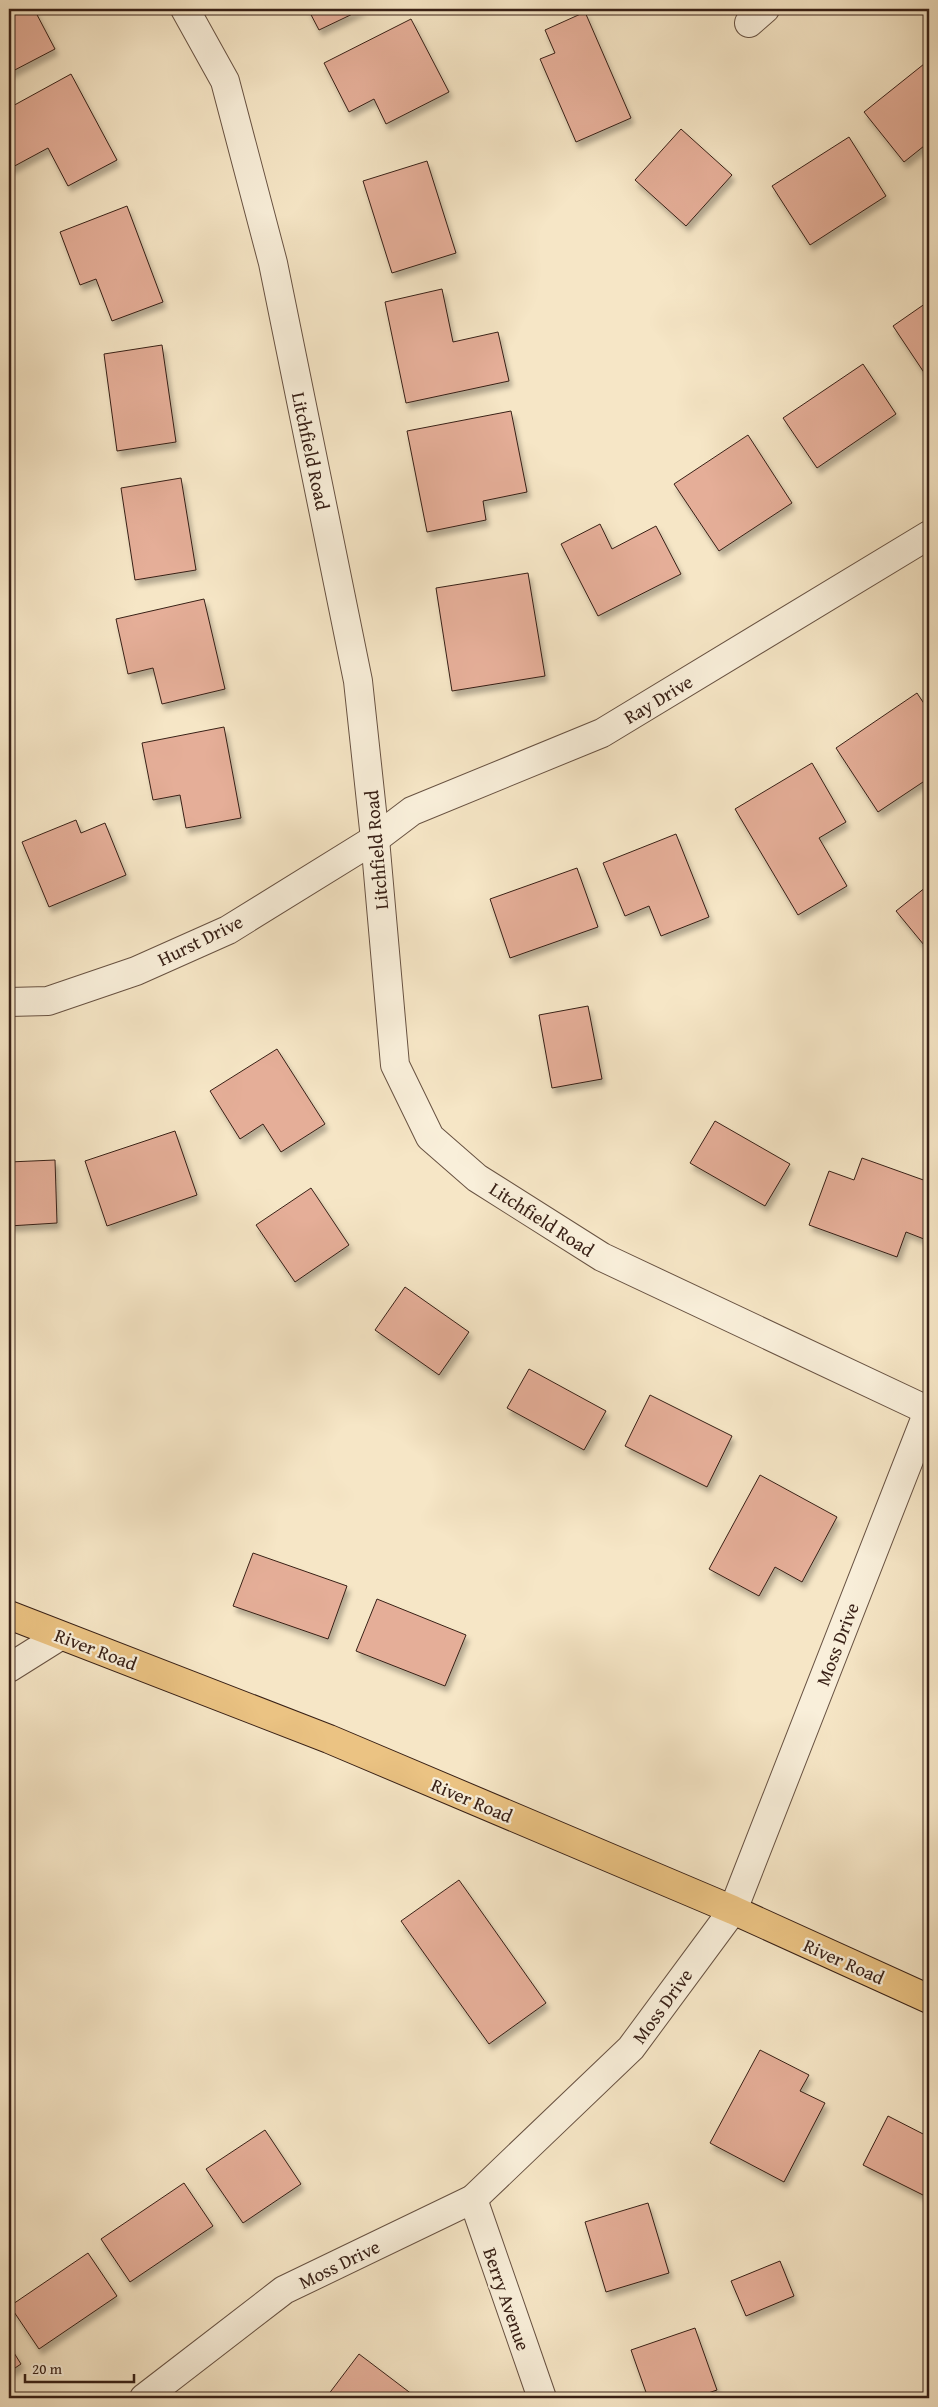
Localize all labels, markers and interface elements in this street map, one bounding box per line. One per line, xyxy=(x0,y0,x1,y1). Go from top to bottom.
street label: Litchfield Road xyxy=(285,389,337,513)
street label: Ray Drive xyxy=(618,667,698,731)
street label: Litchfield Road xyxy=(357,788,395,911)
street label: Hurst Drive xyxy=(153,907,247,973)
street label: Litchfield Road xyxy=(484,1175,601,1264)
street label: Moss Drive xyxy=(808,1598,866,1690)
street label: River Road xyxy=(51,1621,142,1678)
street label: River Road xyxy=(427,1770,518,1830)
street label: River Road xyxy=(799,1931,890,1992)
street label: Moss Drive xyxy=(625,1962,699,2049)
street label: Moss Drive xyxy=(294,2232,384,2296)
street label: Berry Avenue xyxy=(476,2244,538,2354)
scale bar xyxy=(25,2352,134,2384)
text: 20 m xyxy=(32,2358,63,2379)

